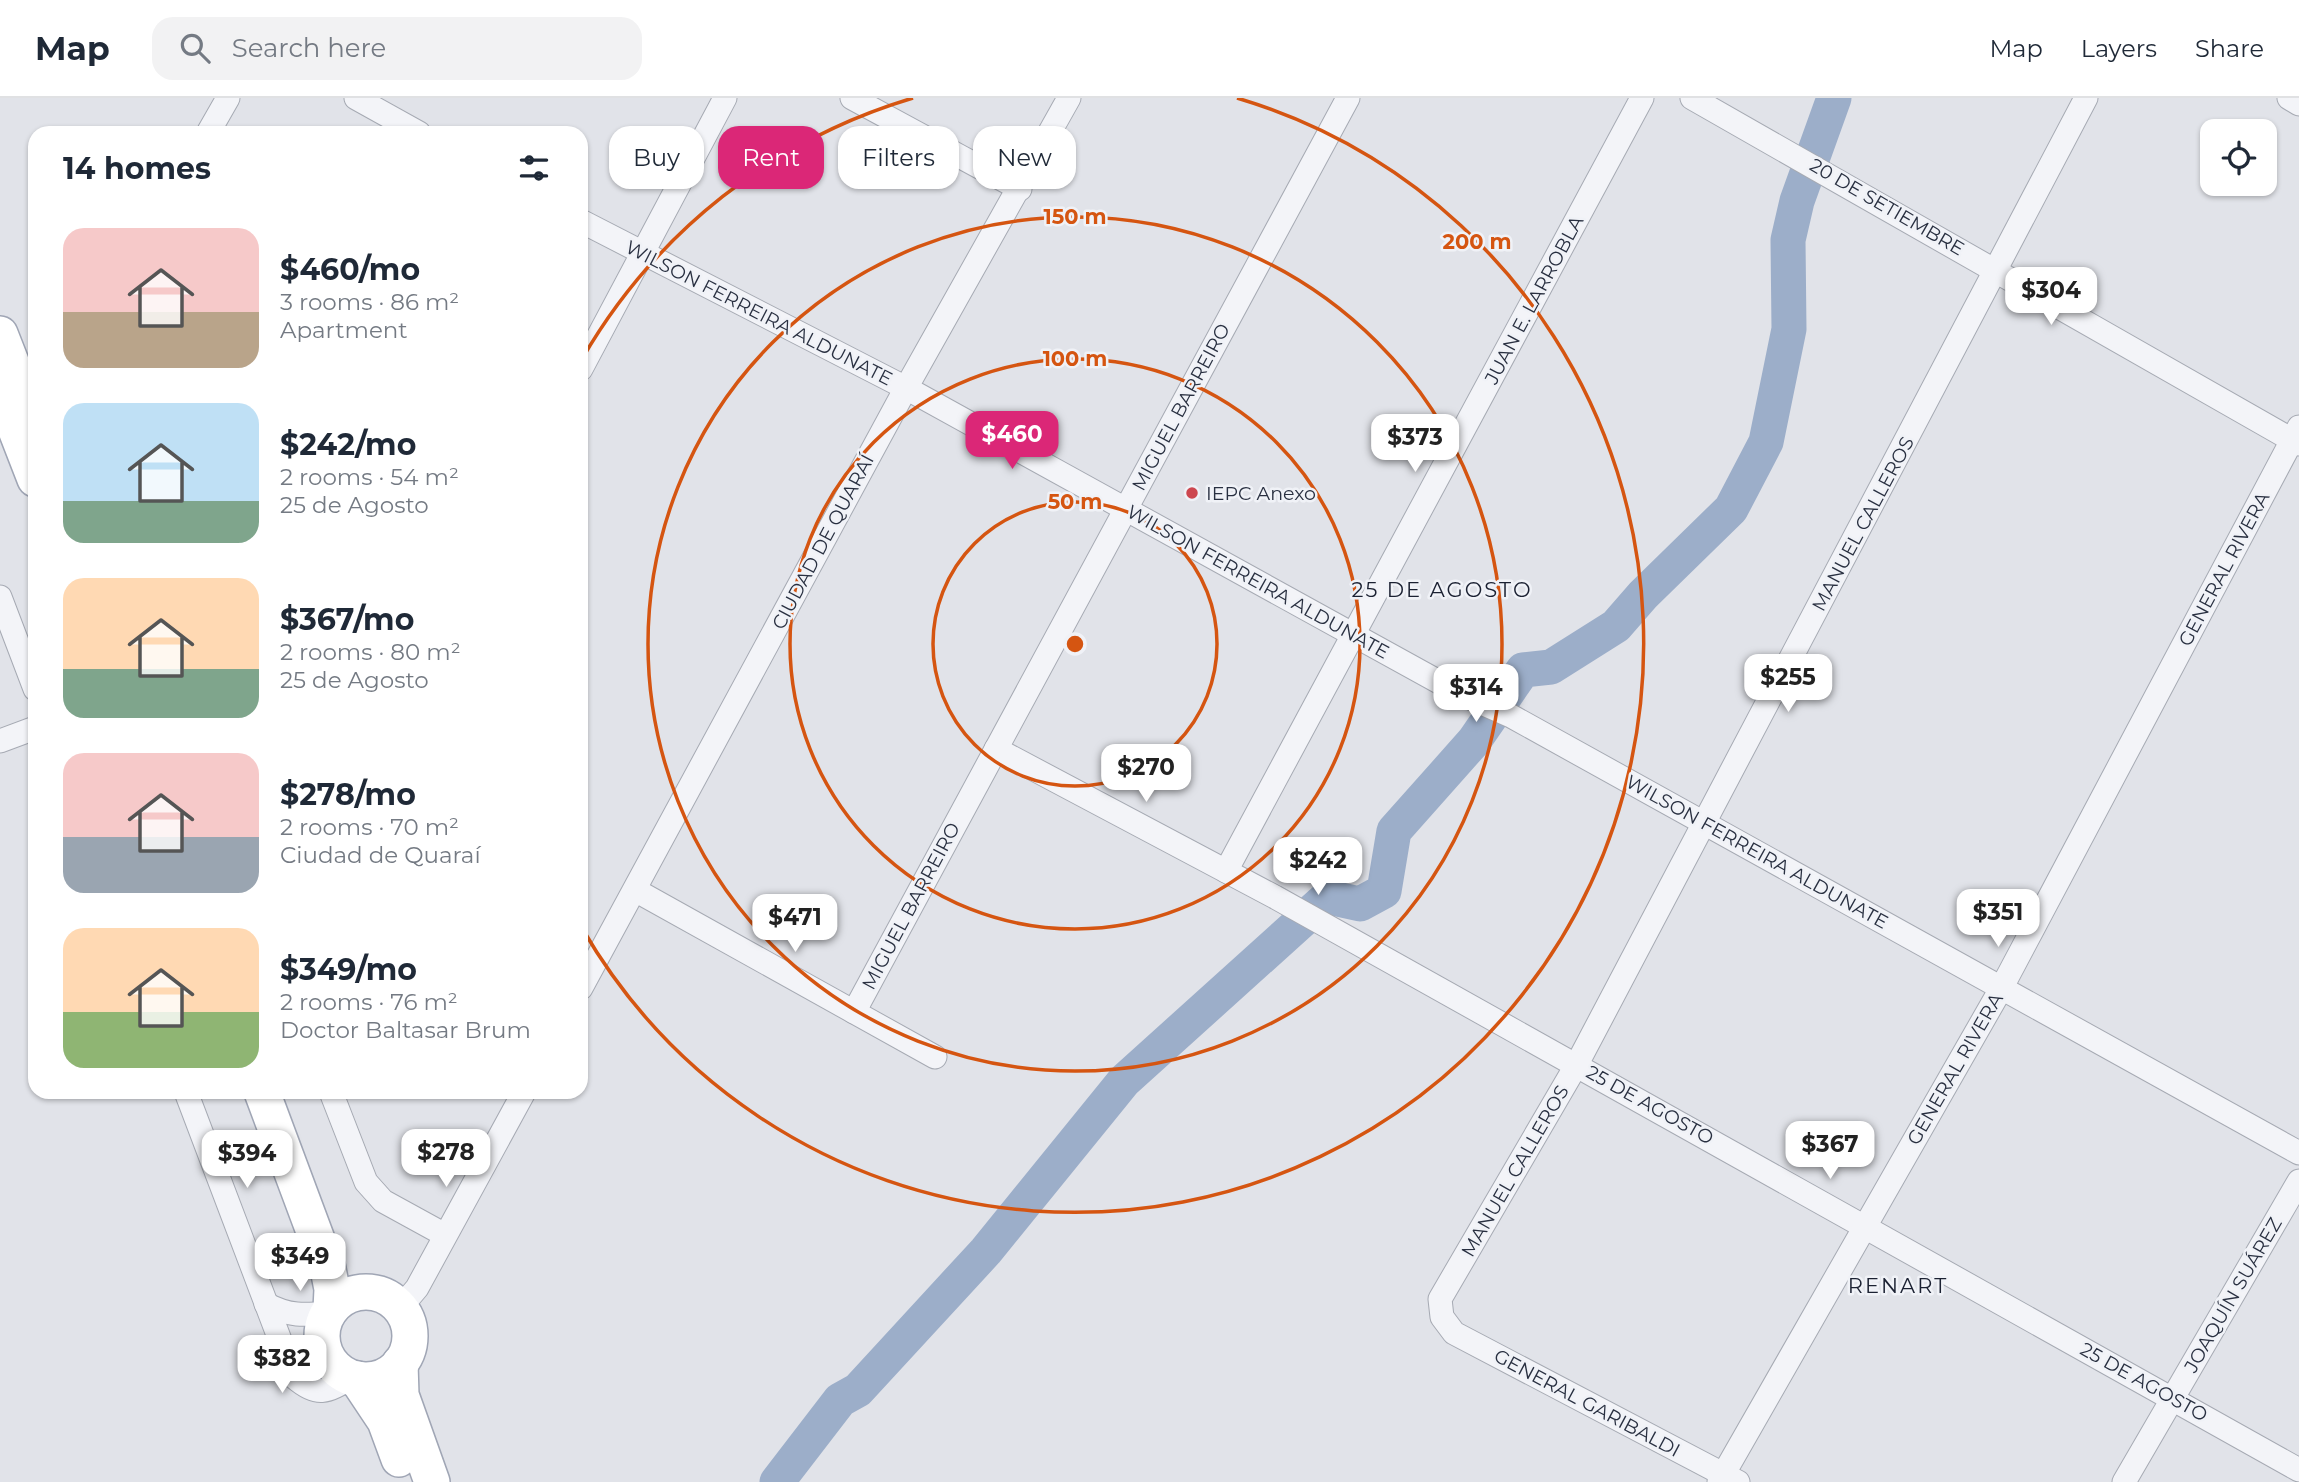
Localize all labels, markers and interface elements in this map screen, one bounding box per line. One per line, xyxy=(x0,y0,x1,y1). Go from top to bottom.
search box xyxy=(152,17,642,80)
text: Map xyxy=(35,28,110,68)
icon: search xyxy=(176,29,214,67)
text: Search here xyxy=(232,32,386,64)
text: Map xyxy=(1989,34,2043,63)
text: Layers xyxy=(2081,34,2157,63)
text: Share xyxy=(2195,34,2264,63)
map controls xyxy=(2200,119,2277,196)
button: locate xyxy=(2200,119,2277,196)
chip: Buy xyxy=(609,126,704,189)
chip: Rent xyxy=(718,126,824,189)
chip: Filters xyxy=(838,126,959,189)
chip: New xyxy=(973,126,1076,189)
icon: filters xyxy=(515,149,553,187)
text: 14 homes xyxy=(63,150,211,187)
street label: 20 DE SETIEMBRE xyxy=(1806,153,1968,261)
text: 150 m xyxy=(1044,204,1106,229)
street label: JUAN E. LARROBLA xyxy=(1479,211,1588,389)
text: 200 m xyxy=(1443,229,1511,254)
street label: WILSON FERREIRA ALDUNATE xyxy=(622,236,896,390)
text: $460/mo xyxy=(280,251,420,288)
icon: home xyxy=(119,256,203,340)
pin: $304 xyxy=(2010,268,2092,327)
text: $304 xyxy=(2021,276,2081,304)
text: 3 rooms · 86 m² xyxy=(280,288,459,316)
text: Apartment xyxy=(280,316,408,344)
street label: MIGUEL BARREIRO xyxy=(1127,320,1235,494)
text: 100 m xyxy=(1043,346,1107,371)
pin: $460 xyxy=(971,412,1053,471)
pin: $373 xyxy=(1374,414,1456,474)
text: $460 xyxy=(981,420,1043,448)
text: $373 xyxy=(1387,423,1443,451)
text: $242/mo xyxy=(280,426,416,463)
icon: home xyxy=(119,431,203,515)
street label: MANUEL CALLEROS xyxy=(1807,433,1919,615)
street label: CIUDAD DE QUARAÍ xyxy=(767,449,879,633)
text: 2 rooms · 54 m² xyxy=(280,463,459,491)
place label: IEPC Anexo xyxy=(1206,482,1316,505)
marker: IEPC Anexo xyxy=(1184,485,1200,501)
street label: GENERAL RIVERA xyxy=(2174,488,2275,650)
text: 50 m xyxy=(1048,489,1102,514)
text: 25 de Agosto xyxy=(280,491,429,519)
street label: WILSON FERREIRA ALDUNATE xyxy=(1123,500,1393,664)
district label: 25 DE AGOSTO xyxy=(1351,577,1533,602)
text: $367/mo xyxy=(280,601,414,638)
icon: home xyxy=(119,606,203,690)
centre of rings xyxy=(1063,632,1087,656)
text: 2 rooms · 80 m² xyxy=(280,638,461,666)
pin: $255 xyxy=(1747,654,1829,714)
text: $255 xyxy=(1760,663,1816,691)
pin: $314 xyxy=(1435,664,1517,724)
text: 25 de Agosto xyxy=(280,666,429,694)
text: $314 xyxy=(1449,673,1503,701)
pin: $270 xyxy=(1105,744,1187,804)
text: $270 xyxy=(1117,753,1175,781)
street label: WILSON FERREIRA ALDUNATE xyxy=(1622,770,1892,934)
text: $278/mo xyxy=(280,776,416,813)
icon: home xyxy=(119,781,203,865)
text: 2 rooms · 70 m² xyxy=(280,813,459,841)
street label: MIGUEL BARREIRO xyxy=(857,819,965,993)
pin: $242 xyxy=(1277,838,1359,897)
text: Ciudad de Quaraí xyxy=(280,841,481,869)
text: $242 xyxy=(1289,846,1347,874)
pin: $351 xyxy=(1957,890,2039,949)
pin: $471 xyxy=(754,894,836,954)
text: $351 xyxy=(1973,898,2023,926)
text: $471 xyxy=(768,903,822,931)
text: $349/mo xyxy=(280,951,417,988)
icon: home xyxy=(119,956,203,1040)
text: 2 rooms · 76 m² xyxy=(280,988,458,1016)
street label: GENERAL RIVERA xyxy=(1902,989,2008,1149)
text: Doctor Baltasar Brum xyxy=(280,1016,531,1044)
street label: 25 DE AGOSTO xyxy=(1582,1060,1718,1150)
street label: MANUEL CALLEROS xyxy=(1456,1081,1574,1261)
pin: $367 xyxy=(1789,1122,1871,1181)
pin: $394 xyxy=(206,1130,288,1190)
pin: $278 xyxy=(405,1130,487,1189)
text: $367 xyxy=(1801,1130,1859,1158)
text: $278 xyxy=(417,1138,475,1166)
text: $394 xyxy=(218,1139,276,1167)
street label: JOAQUÍN SUÁREZ xyxy=(2179,1214,2287,1377)
pin: $349 xyxy=(259,1234,341,1293)
text: $349 xyxy=(271,1242,329,1270)
district label: RENART xyxy=(1848,1273,1948,1298)
pin: $382 xyxy=(241,1336,323,1395)
street label: 25 DE AGOSTO xyxy=(2076,1337,2212,1427)
text: $382 xyxy=(254,1344,310,1372)
street label: GENERAL GARIBALDI xyxy=(1490,1344,1684,1462)

